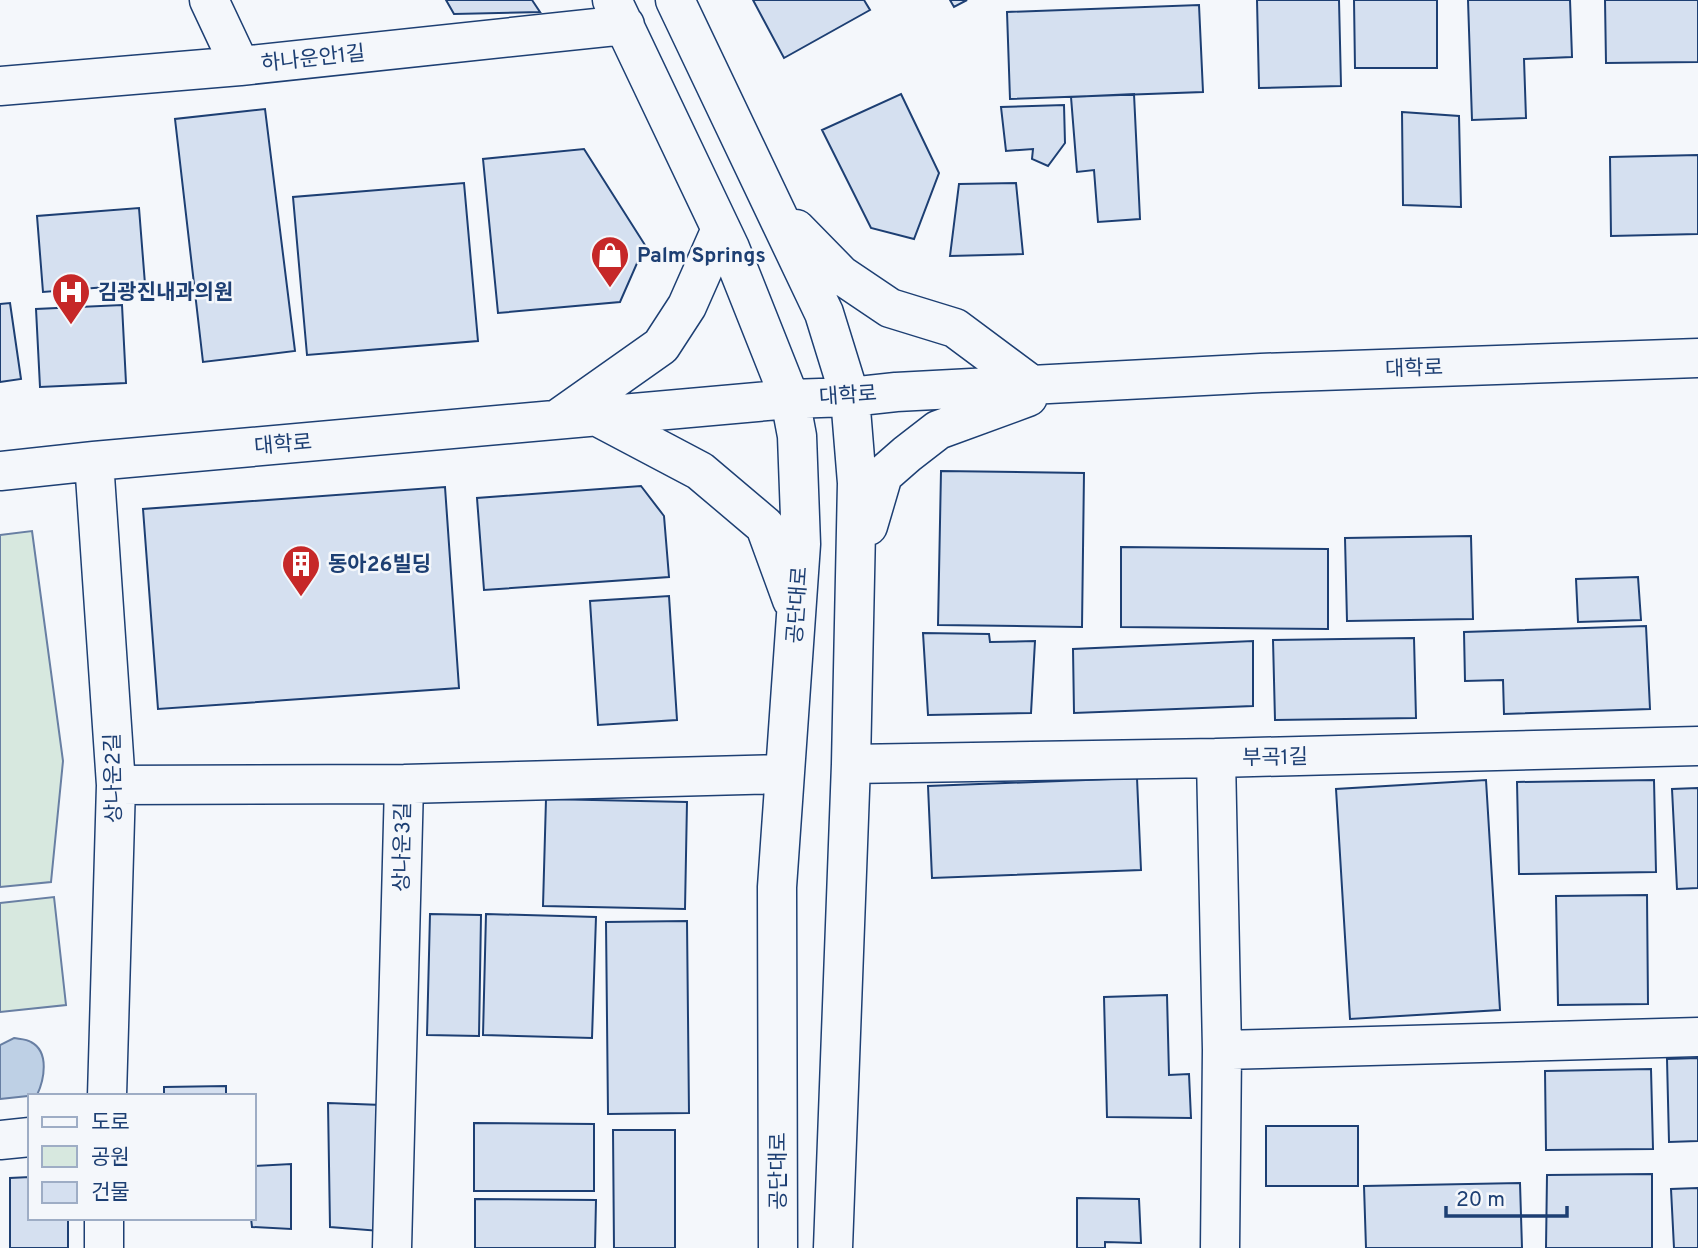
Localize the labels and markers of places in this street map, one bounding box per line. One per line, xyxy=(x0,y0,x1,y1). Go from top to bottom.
shop icon: Palm Springs xyxy=(589,234,631,289)
place label: Palm Springs xyxy=(637,243,766,270)
hospital icon: 김광진내과의원 xyxy=(50,271,92,326)
place label: 김광진내과의원 xyxy=(98,280,233,307)
building icon: 동아26빌딩 xyxy=(280,543,322,598)
place label: 동아26빌딩 xyxy=(328,552,431,579)

